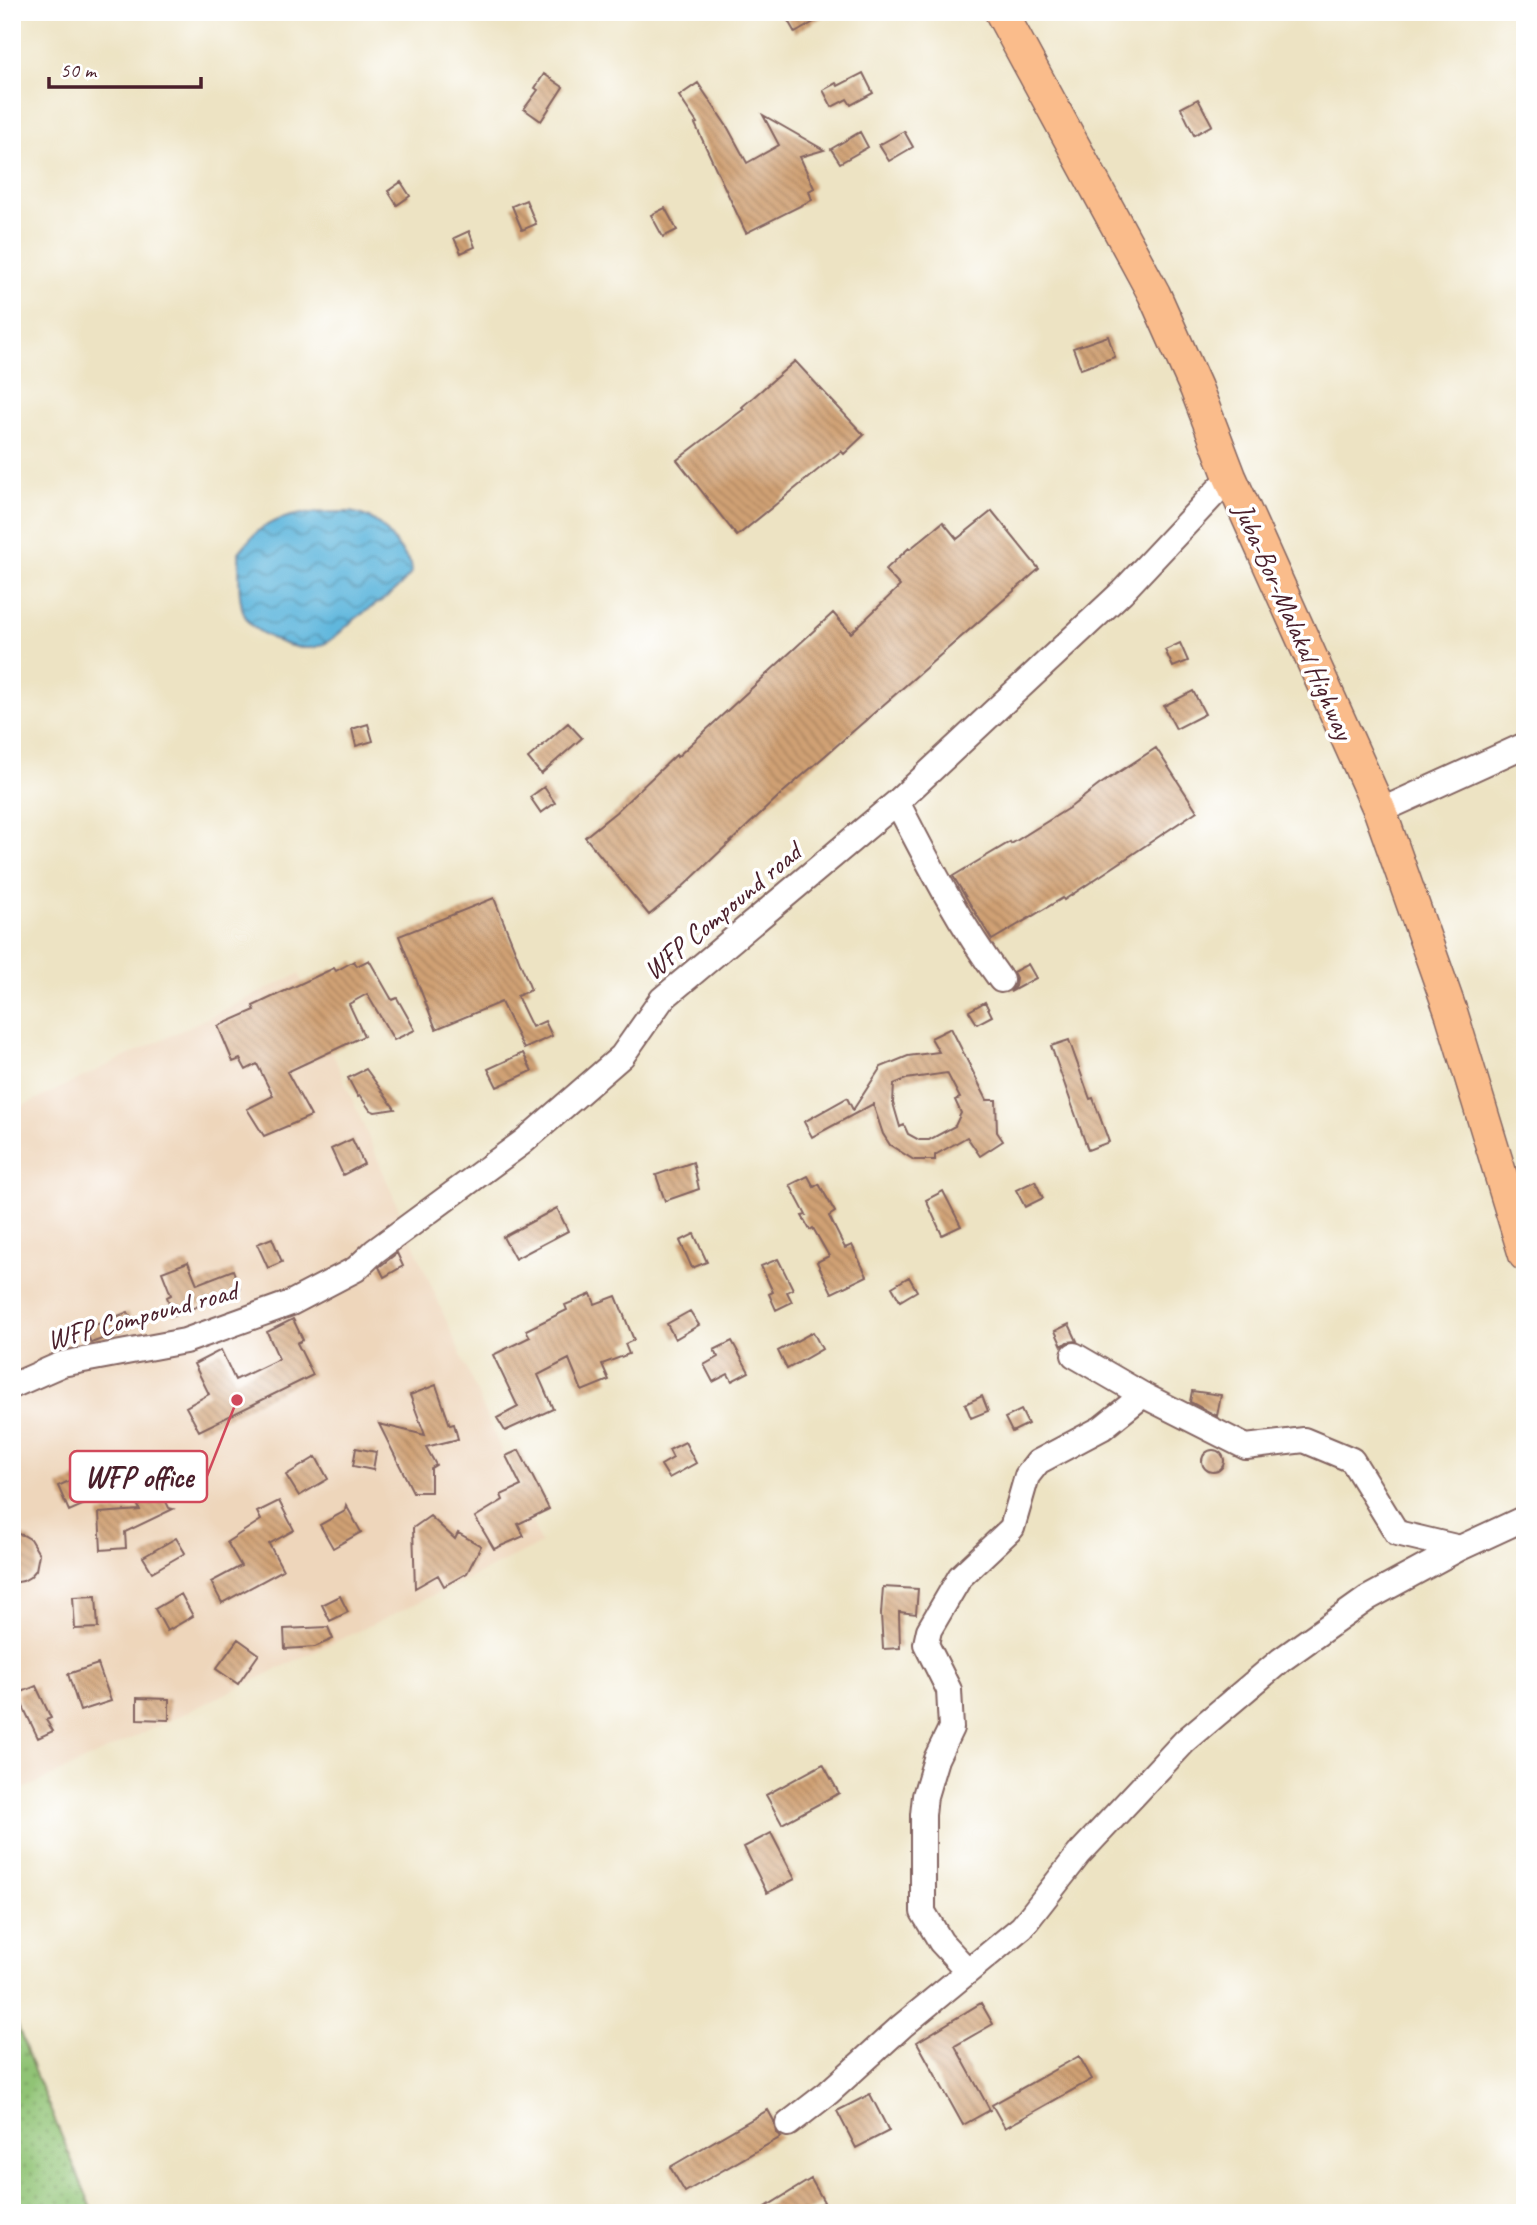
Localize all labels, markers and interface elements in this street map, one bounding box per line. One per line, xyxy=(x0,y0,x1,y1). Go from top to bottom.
scale bar xyxy=(49,46,201,90)
text: 50 m xyxy=(60,57,98,83)
street label: Juba-Bor-Malakal Highway xyxy=(1225,496,1363,747)
street label: WFP Compound road xyxy=(636,832,811,987)
street label: WFP Compound road xyxy=(43,1272,245,1357)
callout: WFP office xyxy=(70,1451,207,1502)
text: WFP office xyxy=(85,1458,195,1496)

